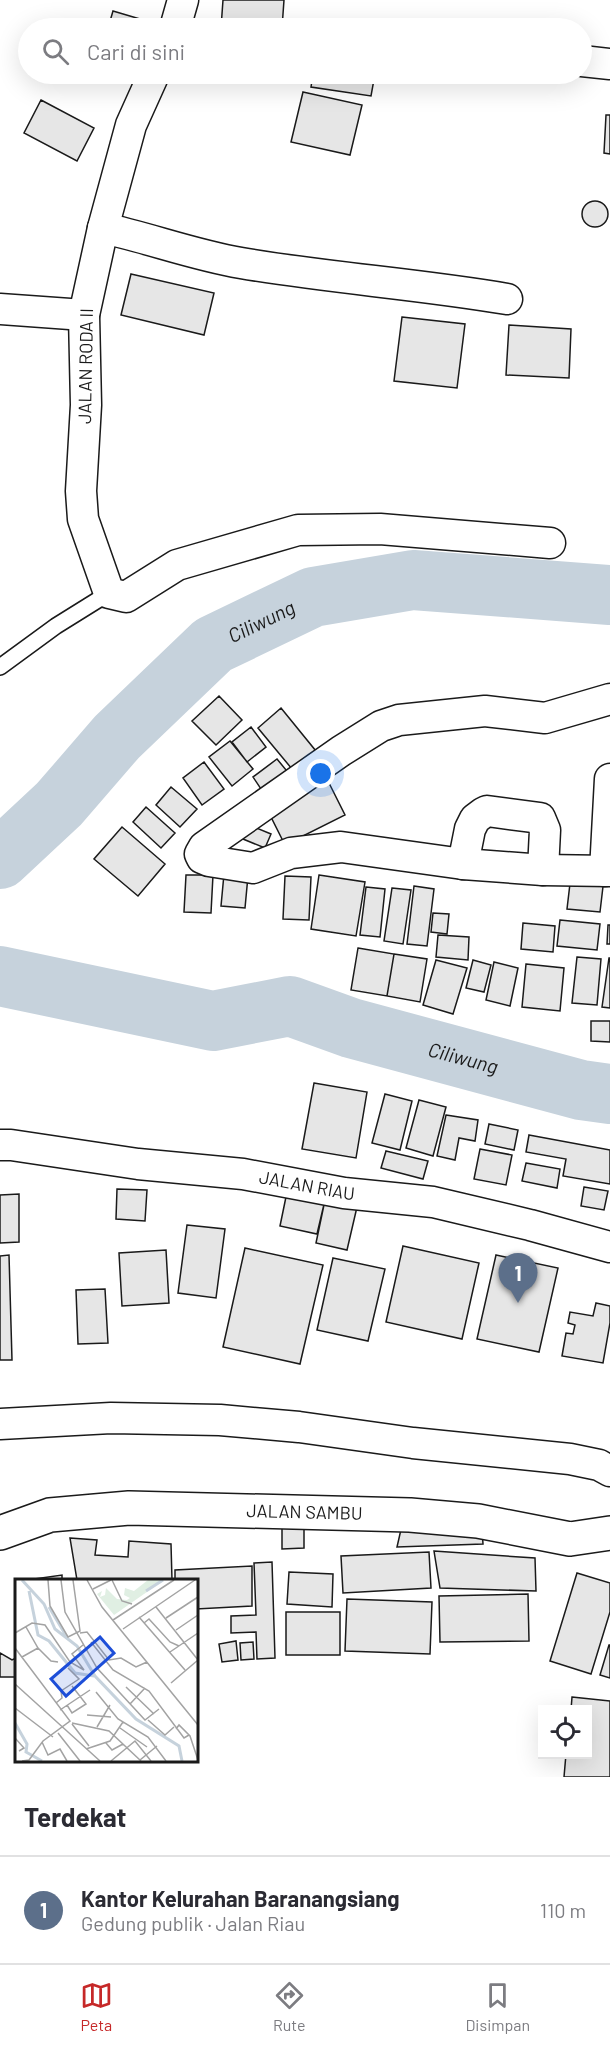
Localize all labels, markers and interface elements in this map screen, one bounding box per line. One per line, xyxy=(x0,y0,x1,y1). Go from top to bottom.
search box xyxy=(18,18,592,84)
icon: search xyxy=(39,35,72,68)
text: Cari di sini xyxy=(87,38,185,64)
street label: JALAN RODA II xyxy=(73,308,97,424)
water label: Ciliwung xyxy=(224,595,298,647)
your location xyxy=(306,759,335,788)
water label: Ciliwung xyxy=(426,1036,501,1078)
street label: JALAN RIAU xyxy=(257,1165,356,1204)
pin: 1 xyxy=(498,1254,538,1303)
street label: JALAN SAMBU xyxy=(246,1499,363,1524)
inset map xyxy=(15,1579,198,1762)
map controls xyxy=(538,1705,592,1759)
button: locate xyxy=(538,1705,592,1759)
text: Terdekat xyxy=(24,1801,126,1832)
text: Kantor Kelurahan Baranangsiang xyxy=(81,1885,400,1911)
text: 1 xyxy=(40,1898,47,1922)
text: 110 m xyxy=(540,1898,586,1922)
text: Gedung publik · Jalan Riau xyxy=(81,1911,305,1935)
tab: Peta xyxy=(80,1979,113,2034)
tab: Rute xyxy=(273,1979,306,2034)
tab: Disimpan xyxy=(465,1979,530,2034)

